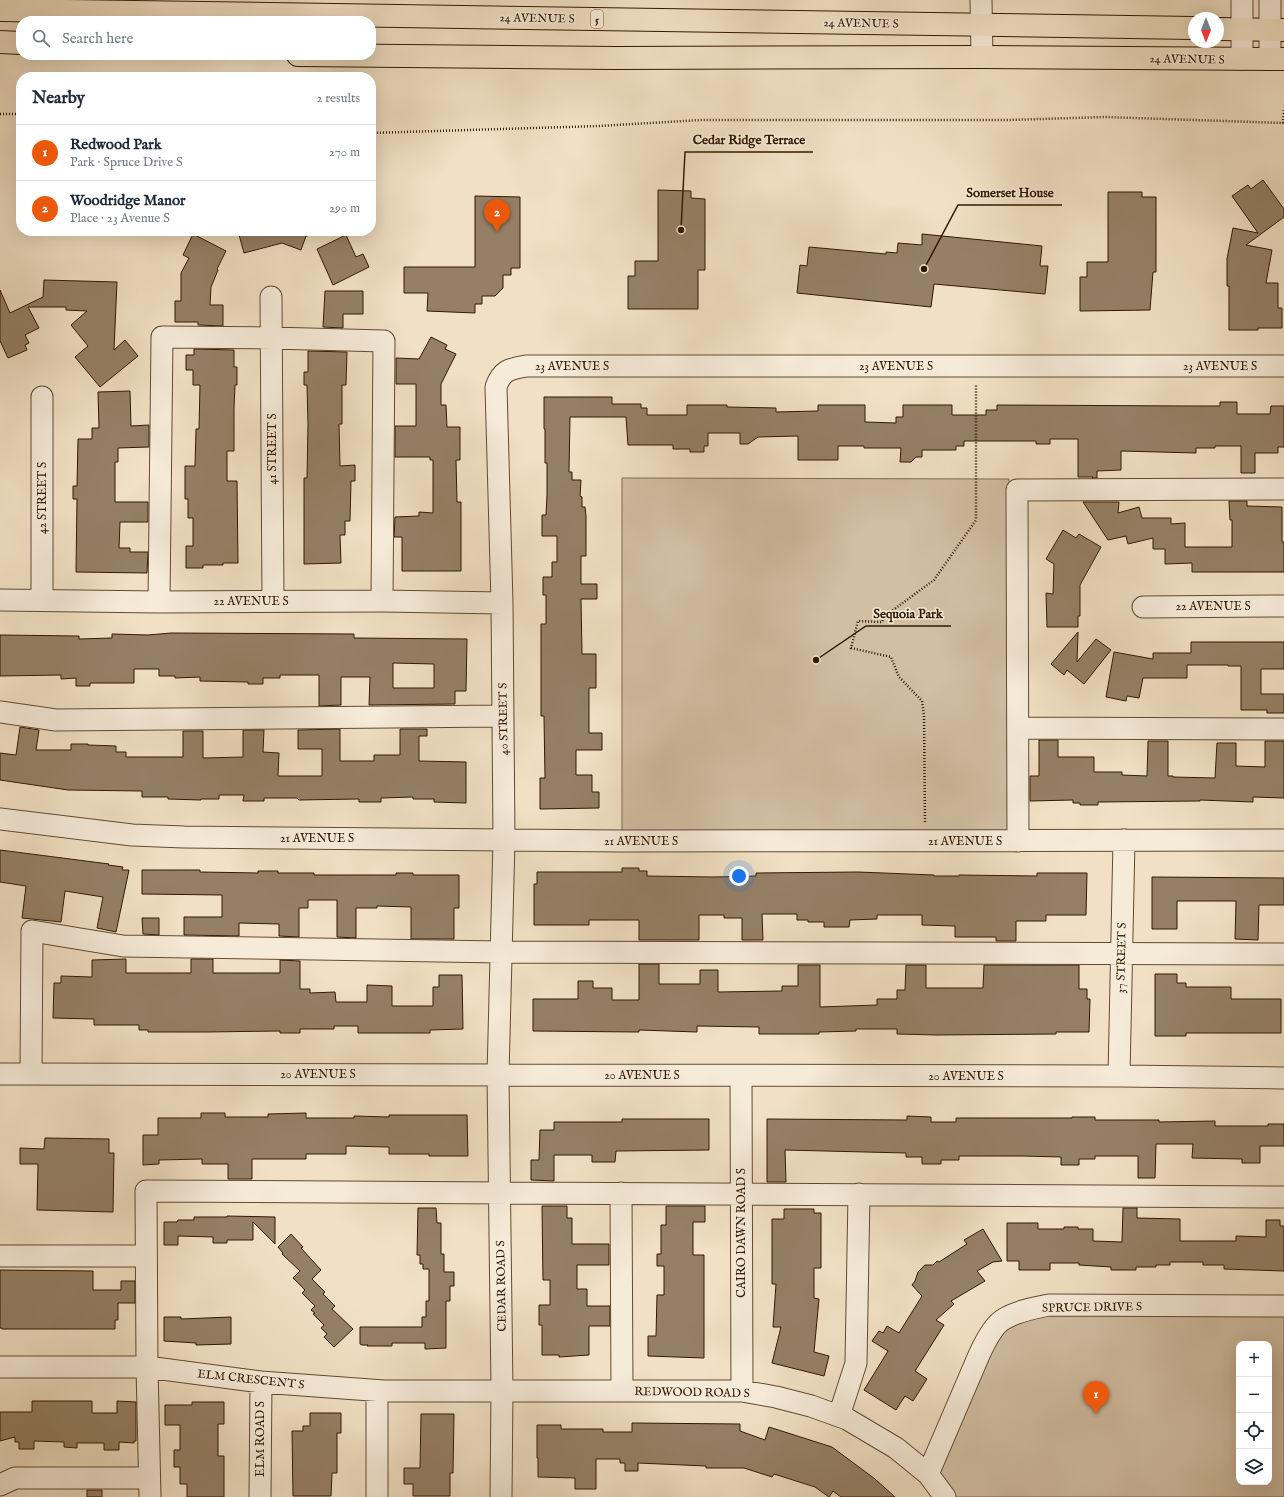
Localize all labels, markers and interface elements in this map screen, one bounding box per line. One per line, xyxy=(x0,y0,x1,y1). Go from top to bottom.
street label: 24 AVENUE S xyxy=(499,10,575,27)
road number: 5 xyxy=(591,10,603,28)
north arrow xyxy=(1188,12,1224,48)
street label: 24 AVENUE S xyxy=(823,15,899,32)
search box xyxy=(16,16,376,60)
icon: search xyxy=(30,27,52,49)
text: Search here xyxy=(62,29,133,48)
street label: 24 AVENUE S xyxy=(1149,51,1225,68)
text: Nearby xyxy=(32,88,85,109)
text: 2 results xyxy=(316,90,360,107)
callout: Cedar Ridge Terrace xyxy=(685,127,813,152)
text: Cedar Ridge Terrace xyxy=(693,132,805,149)
text: Redwood Park xyxy=(70,135,162,154)
text: 1 xyxy=(43,144,47,161)
text: 270 m xyxy=(329,144,360,161)
text: Park · Spruce Drive S xyxy=(70,154,183,171)
callout: Somerset House xyxy=(958,180,1062,205)
text: Somerset House xyxy=(966,185,1054,202)
text: Woodridge Manor xyxy=(70,191,186,210)
pin: 2 xyxy=(484,199,510,232)
text: 2 xyxy=(42,200,48,217)
text: 290 m xyxy=(329,200,360,217)
text: Place · 23 Avenue S xyxy=(70,210,170,227)
street label: 23 AVENUE S xyxy=(535,359,609,374)
street label: 23 AVENUE S xyxy=(859,359,933,374)
street label: 23 AVENUE S xyxy=(1183,359,1257,374)
street label: 41 STREET S xyxy=(265,413,280,485)
street label: 42 STREET S xyxy=(35,462,50,534)
street label: 22 AVENUE S xyxy=(213,594,289,609)
street label: 22 AVENUE S xyxy=(1175,599,1251,614)
callout: Sequoia Park xyxy=(866,601,951,626)
text: Sequoia Park xyxy=(873,606,944,623)
street label: 40 STREET S xyxy=(495,683,512,755)
street label: 21 AVENUE S xyxy=(280,831,354,846)
street label: 21 AVENUE S xyxy=(604,834,678,849)
street label: 21 AVENUE S xyxy=(928,834,1002,849)
your location xyxy=(729,866,749,886)
street label: 37 STREET S xyxy=(1113,922,1130,994)
street label: 20 AVENUE S xyxy=(280,1067,356,1082)
street label: 20 AVENUE S xyxy=(604,1068,680,1083)
street label: 20 AVENUE S xyxy=(928,1069,1004,1084)
street label: CAIRO DAWN ROAD S xyxy=(734,1168,749,1298)
street label: CEDAR ROAD S xyxy=(493,1240,510,1332)
street label: SPRUCE DRIVE S xyxy=(1042,1299,1142,1316)
map controls xyxy=(1236,1341,1272,1485)
button: + xyxy=(1236,1341,1272,1377)
street label: ELM CRESCENT S xyxy=(197,1366,305,1393)
button: − xyxy=(1236,1377,1272,1413)
pin: 1 xyxy=(1083,1381,1109,1414)
street label: REDWOOD ROAD S xyxy=(634,1384,750,1401)
street label: ELM ROAD S xyxy=(253,1401,268,1477)
button: locate xyxy=(1236,1413,1272,1449)
button: layers xyxy=(1236,1449,1272,1485)

